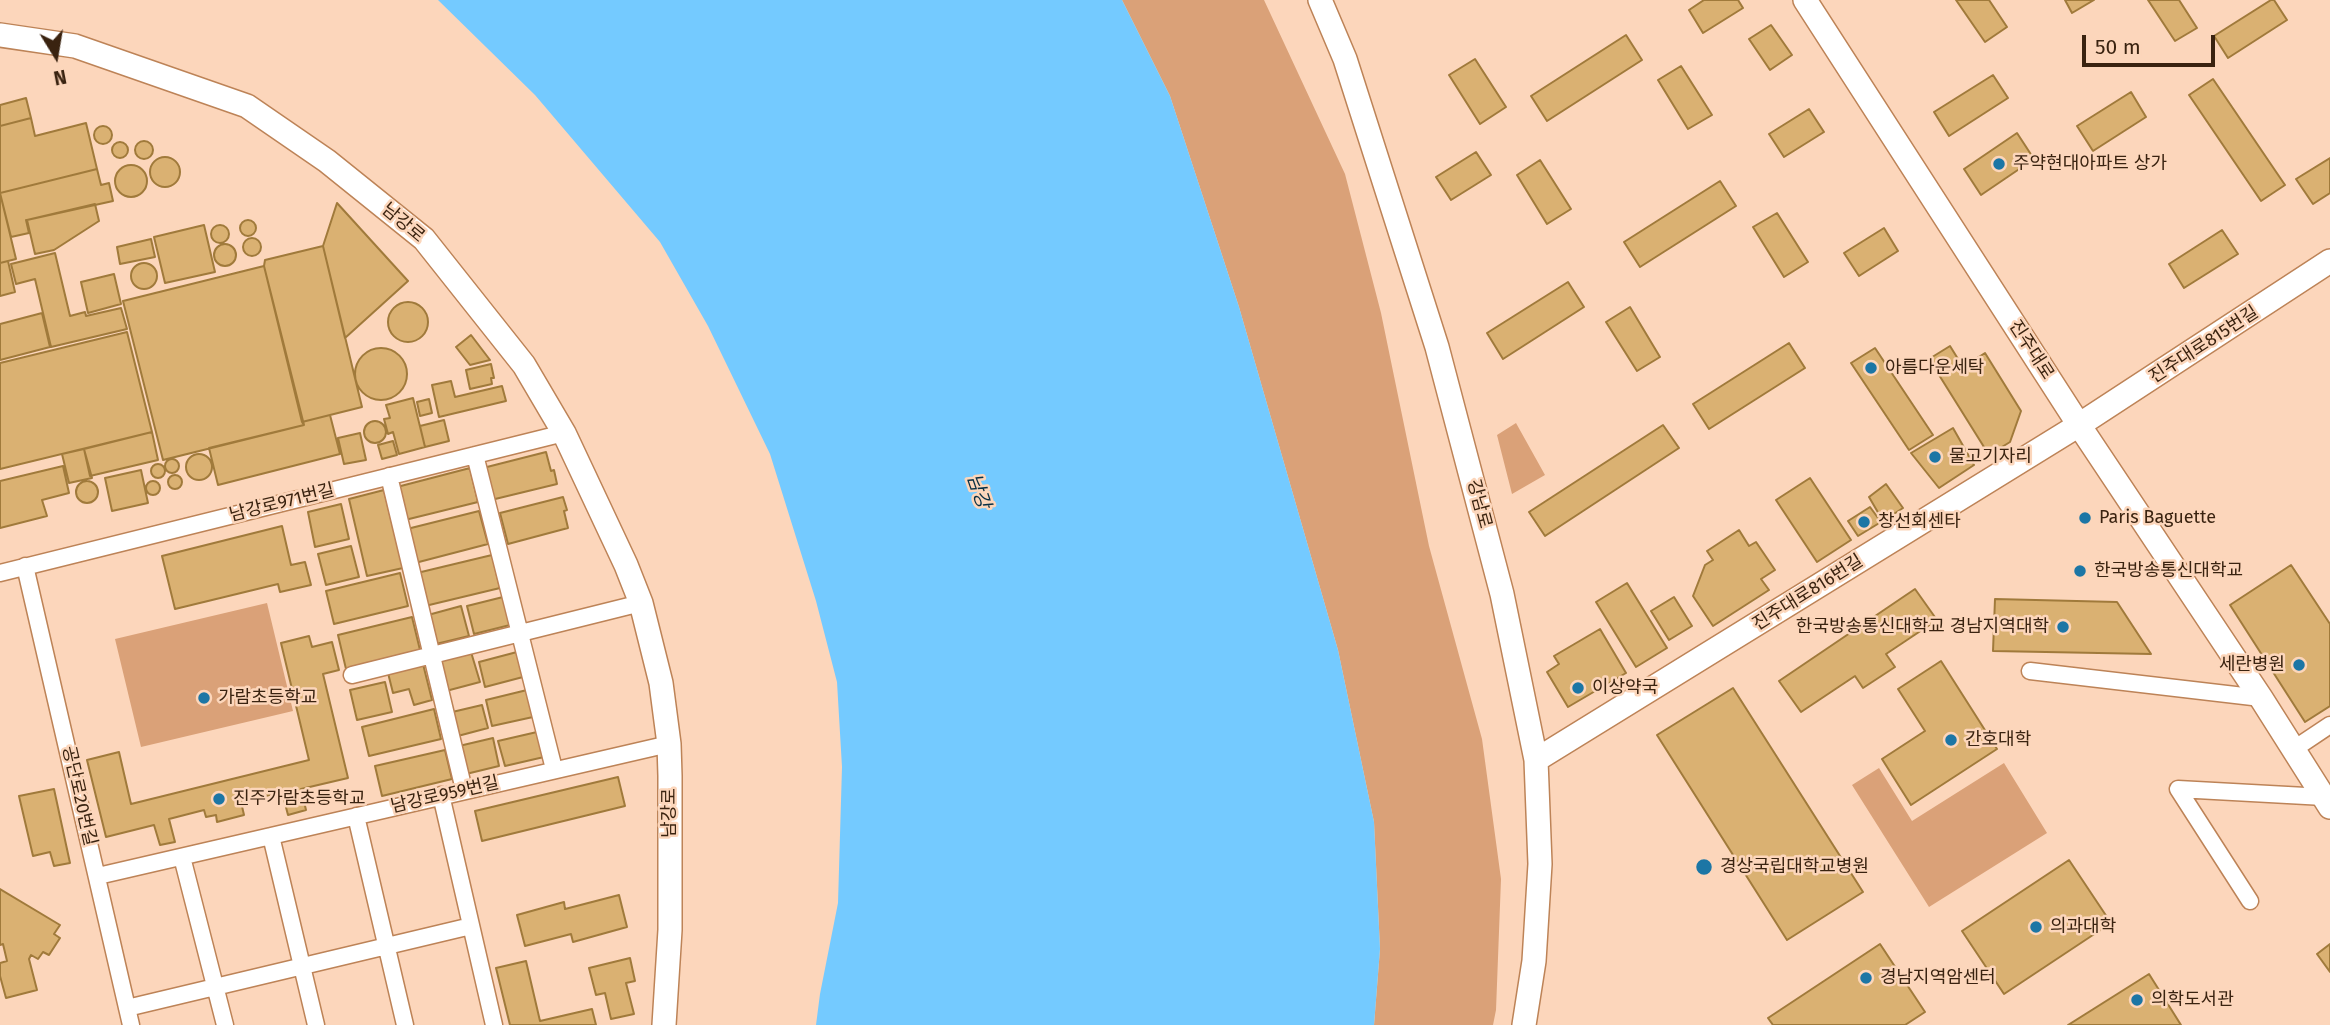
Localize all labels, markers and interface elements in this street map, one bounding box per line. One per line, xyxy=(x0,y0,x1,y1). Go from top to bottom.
north arrow xyxy=(21,21,91,91)
scale bar xyxy=(2085,21,2218,65)
text: 50 m xyxy=(2095,34,2141,60)
text: N xyxy=(52,65,68,90)
place label: 주약현대아파트 상가 xyxy=(2013,153,2167,175)
marker: 주약현대아파트 상가 xyxy=(1991,156,2007,172)
street label: 남강로 xyxy=(377,199,429,247)
street label: 진주대로815번길 xyxy=(2145,302,2263,388)
street label: 진주대로 xyxy=(2004,316,2058,384)
place label: 아름다운세탁 xyxy=(1885,357,1984,379)
marker: 아름다운세탁 xyxy=(1863,360,1879,376)
place label: 물고기자리 xyxy=(1949,446,2032,468)
marker: 물고기자리 xyxy=(1927,449,1943,465)
water label: 남강 xyxy=(962,471,994,511)
street label: 강남로 xyxy=(1462,477,1496,531)
street label: 남강로971번길 xyxy=(227,480,337,526)
place label: Paris Baguette xyxy=(2099,507,2216,529)
marker: Paris Baguette xyxy=(2077,510,2093,526)
place label: 창선회센타 xyxy=(1878,511,1961,533)
marker: 창선회센타 xyxy=(1856,514,1872,530)
street label: 진주대로816번길 xyxy=(1749,550,1867,636)
place label: 한국방송통신대학교 xyxy=(2094,560,2243,582)
marker: 한국방송통신대학교 xyxy=(2072,563,2088,579)
place label: 한국방송통신대학교 경남지역대학 xyxy=(1796,616,2049,638)
marker: 한국방송통신대학교 경남지역대학 xyxy=(2055,619,2071,635)
place label: 세란병원 xyxy=(2219,654,2285,676)
marker: 세란병원 xyxy=(2291,657,2307,673)
place label: 이상약국 xyxy=(1592,677,1658,699)
marker: 이상약국 xyxy=(1570,680,1586,696)
place label: 가람초등학교 xyxy=(218,687,317,709)
marker: 가람초등학교 xyxy=(196,690,212,706)
place label: 간호대학 xyxy=(1965,729,2031,751)
marker: 간호대학 xyxy=(1943,732,1959,748)
street label: 공단로20번길 xyxy=(57,744,101,848)
street label: 남강로959번길 xyxy=(389,772,501,818)
place label: 진주가람초등학교 xyxy=(233,788,365,810)
street label: 남강로 xyxy=(659,788,681,838)
marker: 진주가람초등학교 xyxy=(211,791,227,807)
place label: 경상국립대학교병원 xyxy=(1720,856,1869,878)
marker: 경상국립대학교병원 xyxy=(1694,857,1714,877)
place label: 의과대학 xyxy=(2050,916,2116,938)
marker: 의과대학 xyxy=(2028,919,2044,935)
place label: 경남지역암센터 xyxy=(1880,967,1996,989)
marker: 경남지역암센터 xyxy=(1858,970,1874,986)
place label: 의학도서관 xyxy=(2151,989,2234,1011)
marker: 의학도서관 xyxy=(2129,992,2145,1008)

